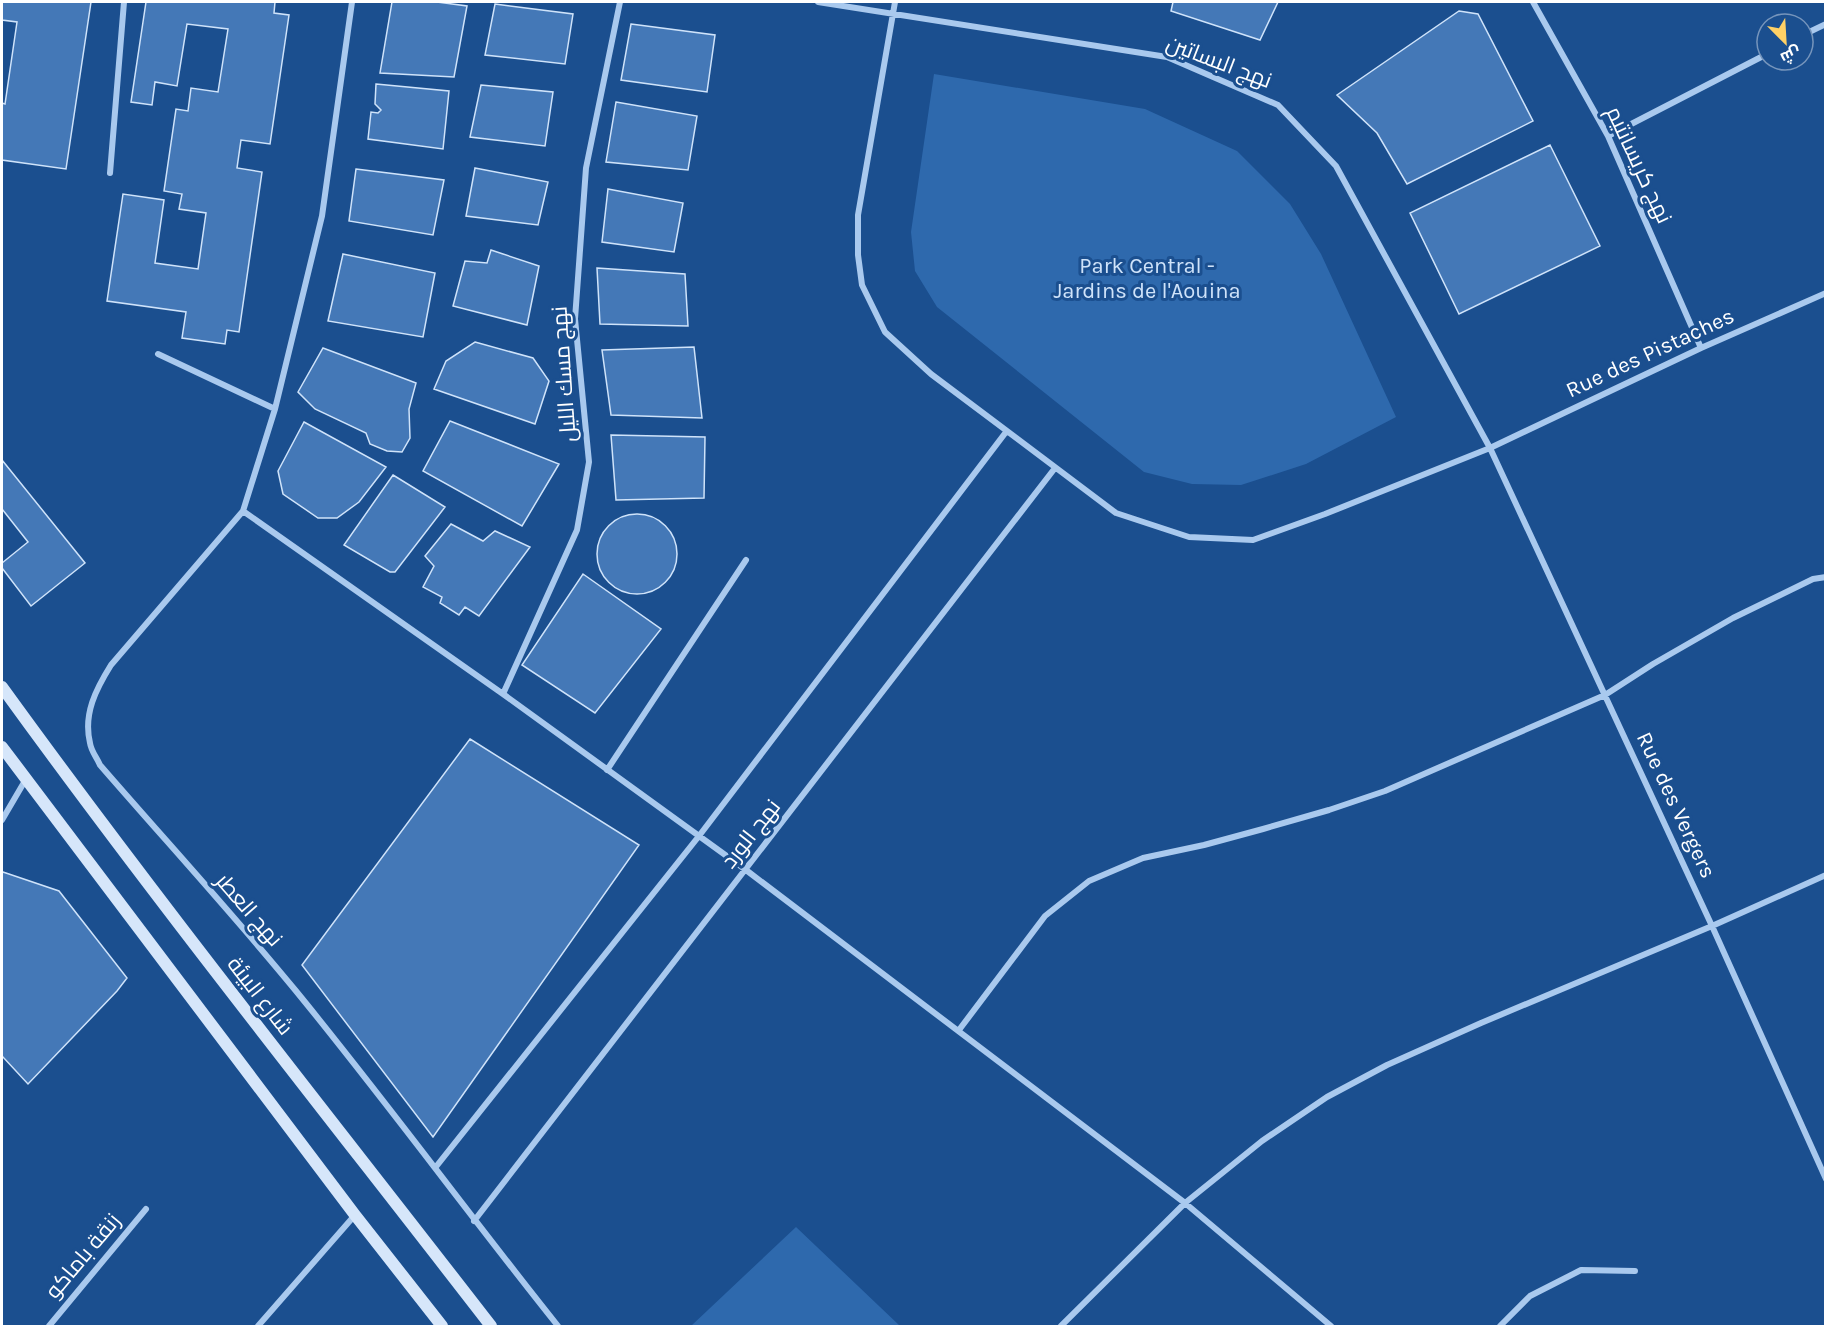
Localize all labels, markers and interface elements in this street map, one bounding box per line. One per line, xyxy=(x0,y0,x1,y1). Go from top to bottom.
north arrow xyxy=(1755,12,1815,72)
street label: نهج البساتين xyxy=(1162,30,1275,95)
text: ش xyxy=(1778,42,1804,68)
street label: نهج كريسانتيم xyxy=(1599,102,1677,229)
park label: Park Central - Jardins de l'Aouina xyxy=(1053,253,1241,304)
street label: Rue des Pistaches xyxy=(1562,303,1738,403)
street label: نهج مسك الليل xyxy=(546,305,583,443)
street label: Rue des Vergers xyxy=(1631,728,1721,882)
street label: نهج الورد xyxy=(716,794,787,874)
street label: نهج العطر xyxy=(208,867,288,953)
street label: شارع البيئة xyxy=(221,952,299,1041)
street label: زنقة باماكو xyxy=(40,1208,126,1304)

